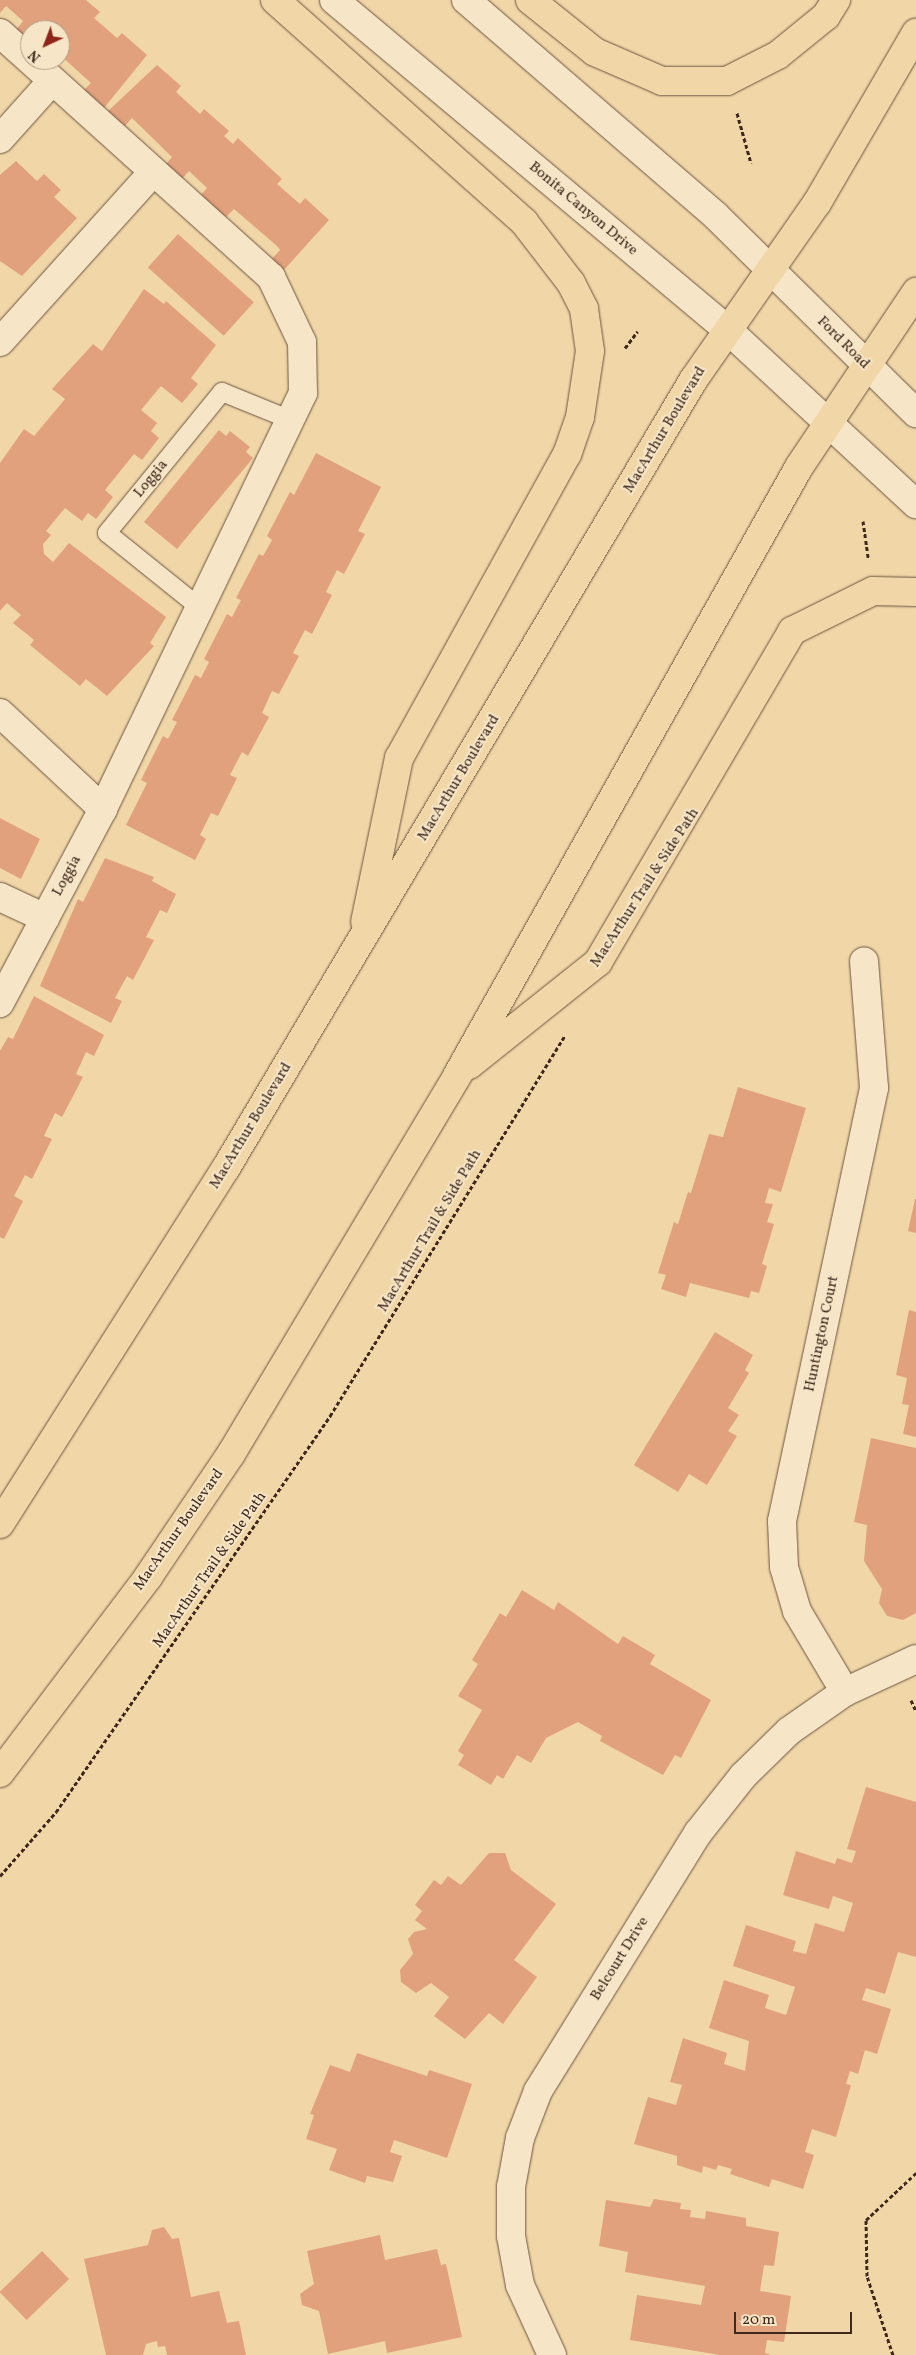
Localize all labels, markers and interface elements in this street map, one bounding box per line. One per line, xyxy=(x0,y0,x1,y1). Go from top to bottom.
north arrow xyxy=(20,20,70,70)
text: N xyxy=(25,45,45,66)
street label: Bonita Canyon Drive xyxy=(525,158,641,260)
street label: Ford Road xyxy=(813,313,873,373)
street label: MacArthur Boulevard xyxy=(620,364,710,496)
street label: Loggia xyxy=(130,456,172,502)
street label: MacArthur Boulevard xyxy=(414,712,504,844)
street label: MacArthur Trail & Side Path xyxy=(587,805,703,971)
street label: Loggia xyxy=(49,852,85,900)
street label: MacArthur Boulevard xyxy=(206,1060,296,1192)
street label: MacArthur Trail & Side Path xyxy=(374,1146,486,1316)
street label: Huntington Court xyxy=(801,1274,843,1394)
street label: MacArthur Boulevard xyxy=(130,1466,228,1594)
street label: MacArthur Trail & Side Path xyxy=(149,1488,271,1652)
street label: Belcourt Drive xyxy=(587,1914,653,2004)
scale bar xyxy=(736,2302,854,2334)
text: 20 m xyxy=(742,2310,775,2331)

